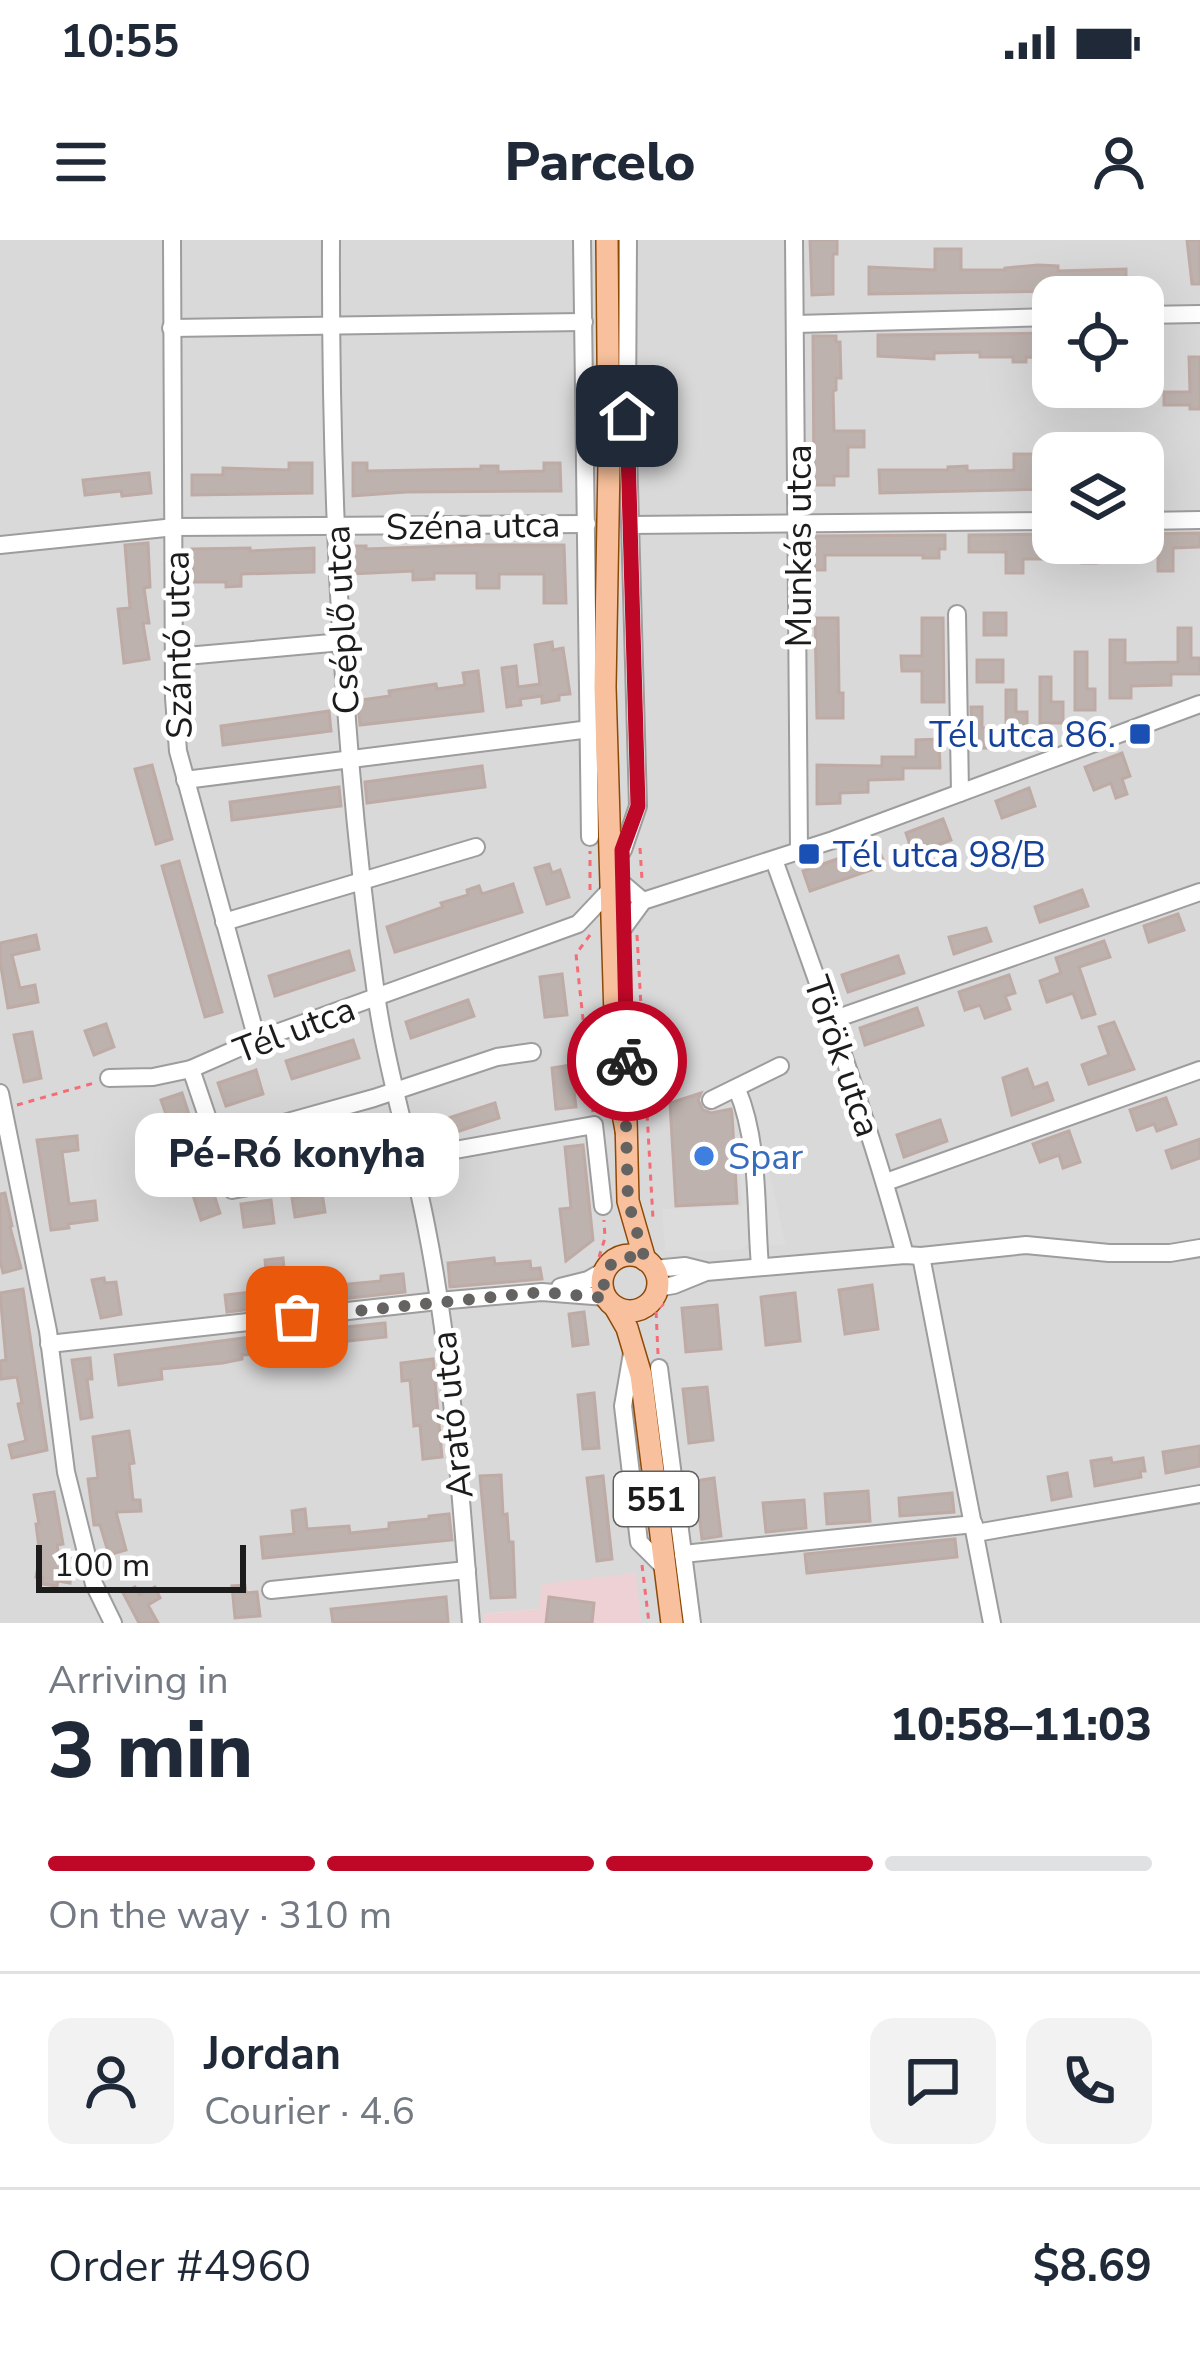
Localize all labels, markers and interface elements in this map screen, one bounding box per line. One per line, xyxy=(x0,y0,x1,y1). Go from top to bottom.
text: 10:55 xyxy=(60,12,179,73)
text: Parcelo xyxy=(505,125,695,199)
icon: menu xyxy=(48,129,114,195)
icon: person xyxy=(1086,129,1152,195)
map controls xyxy=(1032,276,1164,564)
button: locate xyxy=(1032,276,1164,408)
pin xyxy=(576,365,678,467)
icon: home xyxy=(594,383,660,449)
button: layers xyxy=(1032,432,1164,564)
street label: Munkás utca xyxy=(775,444,824,648)
street label: Széna utca xyxy=(385,500,561,553)
street label: Cséplő utca xyxy=(313,524,372,716)
street label: Szántó utca xyxy=(152,551,205,739)
place label: Tél utca 86. xyxy=(929,711,1116,760)
marker: Tél utca 86. xyxy=(1127,721,1153,747)
place label: Tél utca 98/B xyxy=(833,831,1046,880)
marker: Tél utca 98/B xyxy=(796,841,822,867)
street label: Török utca xyxy=(791,970,892,1143)
street label: Tél utca xyxy=(227,985,362,1076)
courier xyxy=(567,1001,687,1121)
icon: bike xyxy=(594,1028,660,1094)
callout: Pé-Ró konyha xyxy=(135,1113,459,1197)
text: Pé-Ró konyha xyxy=(168,1128,426,1181)
place label: Spar xyxy=(728,1133,803,1182)
marker: Spar xyxy=(691,1143,717,1169)
pin xyxy=(246,1266,348,1368)
icon: bag xyxy=(264,1284,330,1350)
street label: Arató utca xyxy=(419,1329,486,1501)
road number: 551 xyxy=(614,1472,698,1526)
scale bar xyxy=(36,1539,246,1592)
text: 100 m xyxy=(54,1543,150,1588)
text: Arriving in xyxy=(48,1654,229,1707)
text: 10:58–11:03 xyxy=(890,1695,1152,1756)
text: 3 min xyxy=(48,1698,253,1805)
text: On the way · 310 m xyxy=(48,1889,392,1942)
button: person xyxy=(48,2018,174,2144)
button: chat xyxy=(870,2018,996,2144)
button: phone xyxy=(1026,2018,1152,2144)
text: Jordan xyxy=(204,2024,341,2085)
text: Courier · 4.6 xyxy=(204,2085,415,2138)
text: Order #4960 xyxy=(48,2236,311,2297)
text: $8.69 xyxy=(1033,2236,1152,2297)

